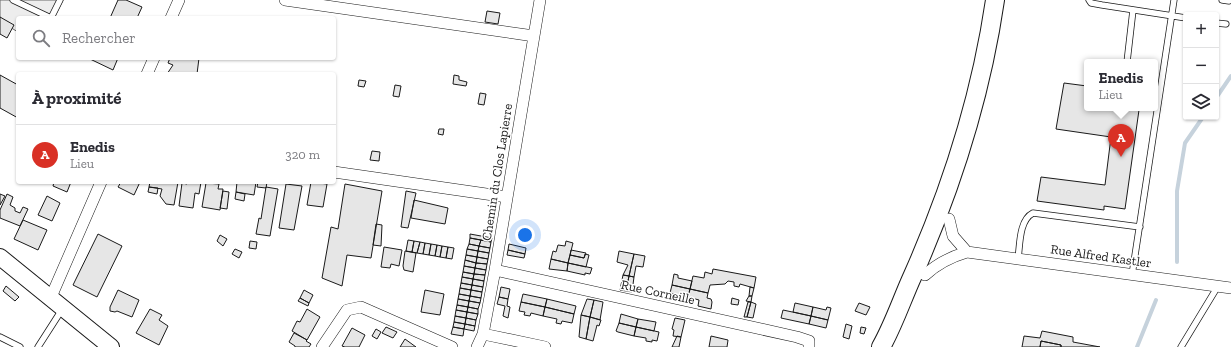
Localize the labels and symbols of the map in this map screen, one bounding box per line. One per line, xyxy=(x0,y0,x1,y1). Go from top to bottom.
street label: Chemin du Clos Lapierre xyxy=(479,102,515,242)
pin: A xyxy=(1108,124,1134,157)
your location xyxy=(515,225,535,245)
street label: Rue Alfred Kastler xyxy=(1050,241,1152,271)
street label: Rue Corneille xyxy=(620,277,696,307)

